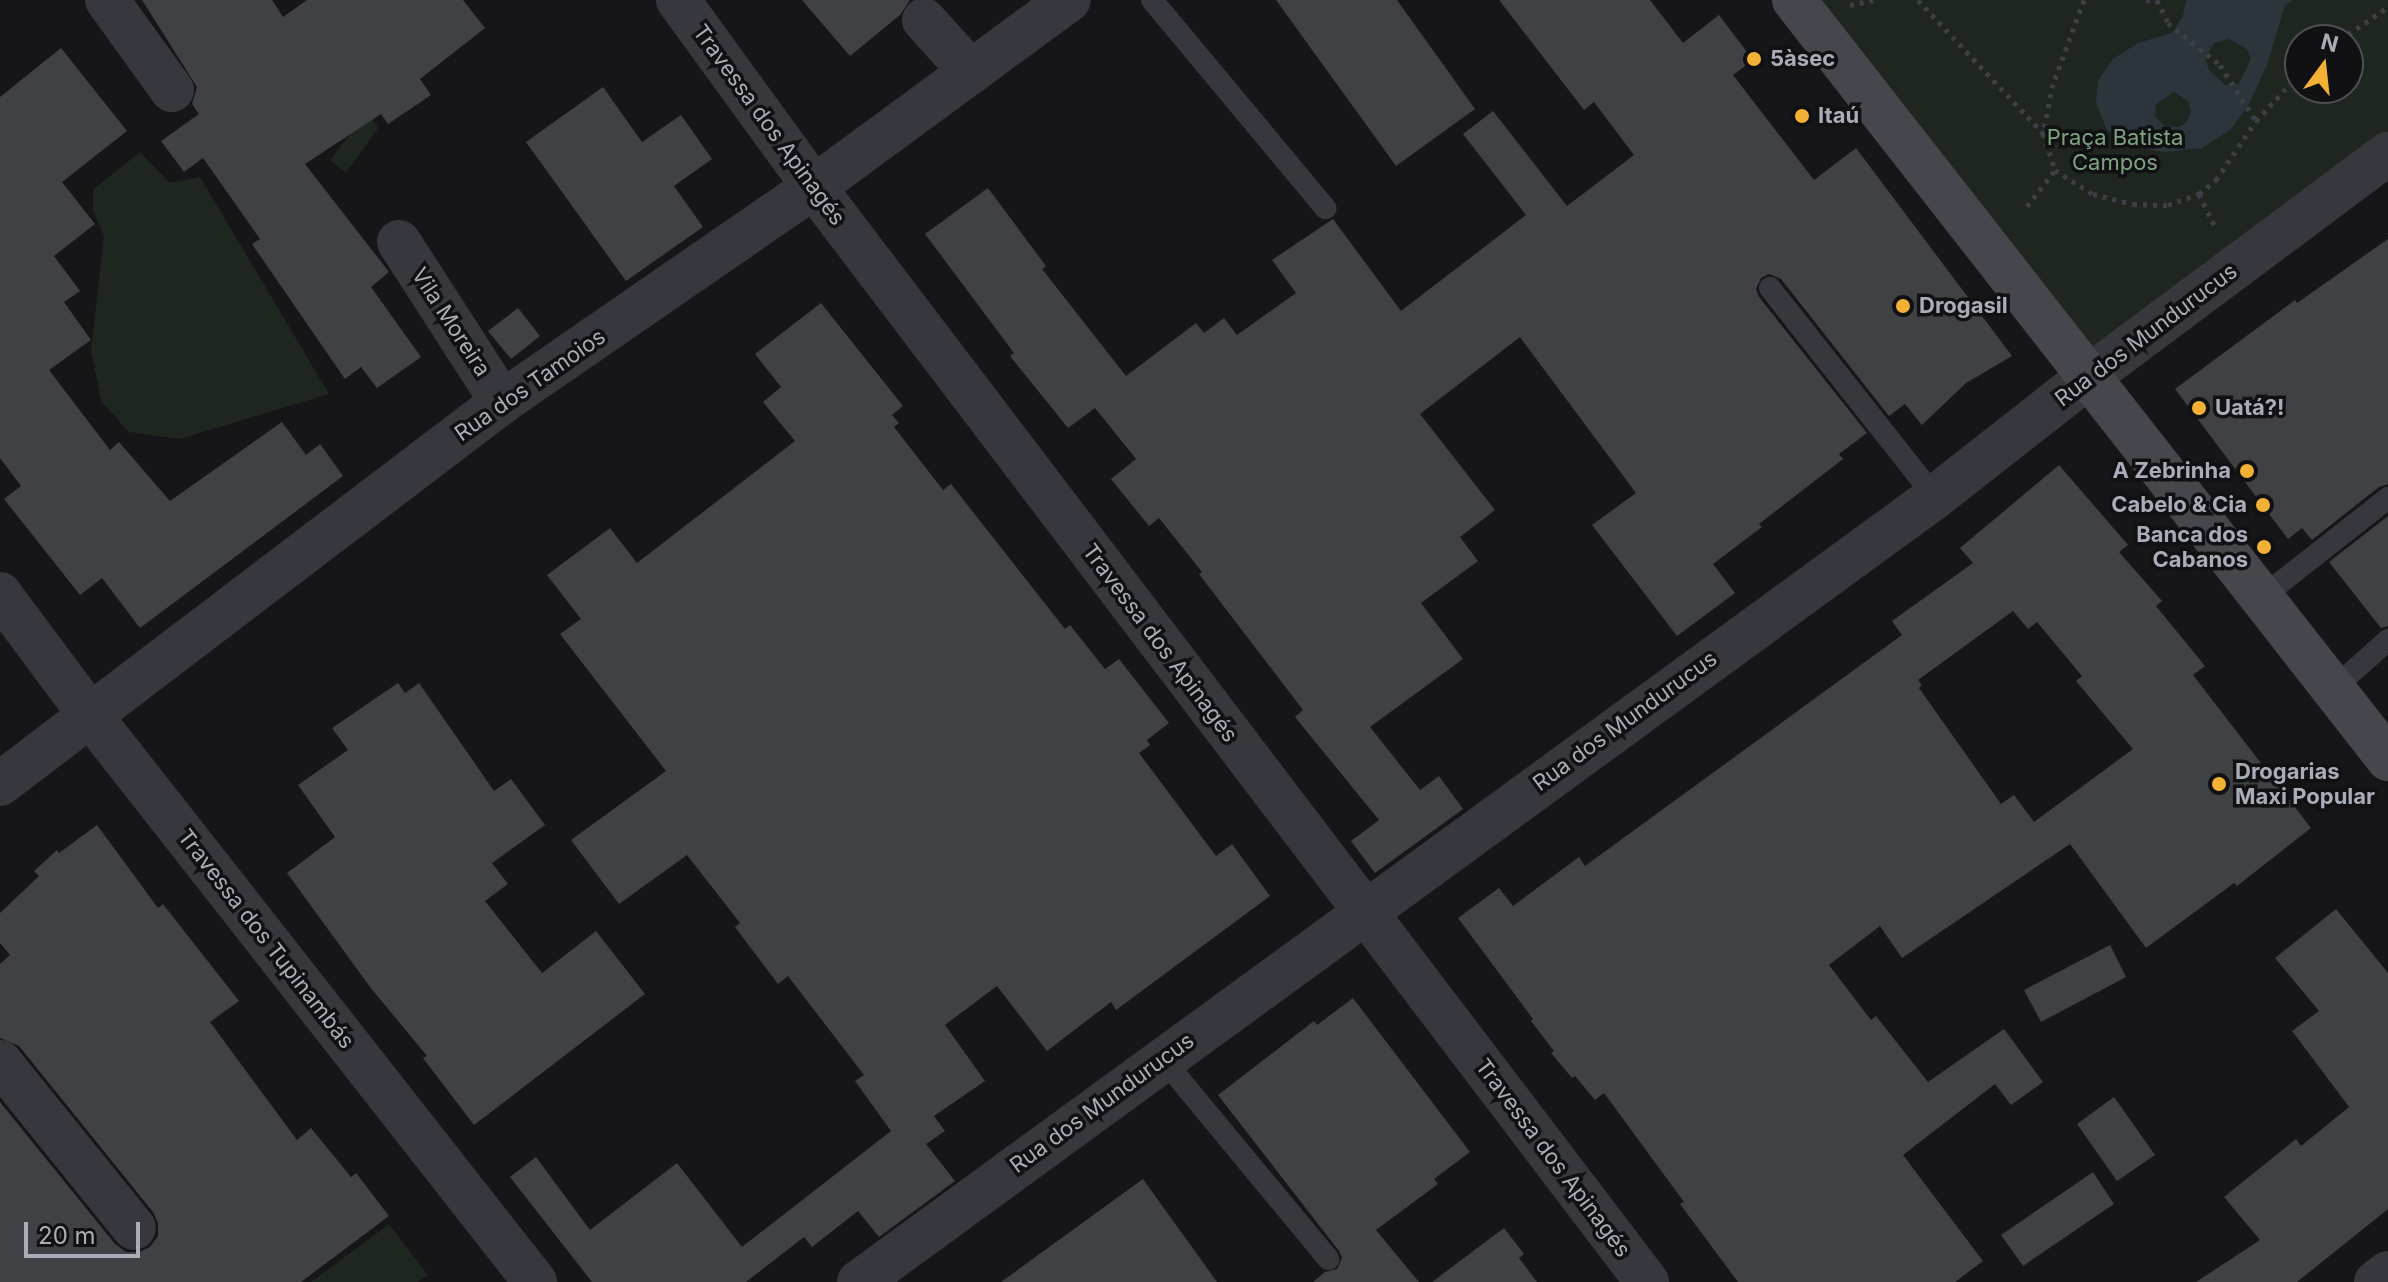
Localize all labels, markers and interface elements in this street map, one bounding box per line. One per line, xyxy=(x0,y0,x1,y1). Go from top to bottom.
street label: Travessa dos Apinagés xyxy=(687,20,851,230)
north arrow xyxy=(2284,24,2364,104)
text: N xyxy=(2318,28,2341,57)
place label: 5àsec xyxy=(1770,46,1835,72)
marker: 5àsec xyxy=(1745,50,1763,68)
place label: Itaú xyxy=(1818,103,1859,129)
marker: Itaú xyxy=(1793,107,1811,125)
park label: Praça Batista Campos xyxy=(2047,124,2183,176)
street label: Rua dos Mundurucus xyxy=(2050,258,2242,412)
street label: Vila Moreira xyxy=(406,263,496,381)
place label: Drogasil xyxy=(1919,293,2008,319)
marker: Drogasil xyxy=(1894,297,1912,315)
street label: Rua dos Tamoios xyxy=(450,323,610,447)
place label: Uatá?! xyxy=(2215,395,2285,421)
marker: Uatá?! xyxy=(2190,399,2208,417)
place label: A Zebrinha xyxy=(2113,458,2231,484)
marker: A Zebrinha xyxy=(2238,462,2256,480)
place label: Cabelo & Cia xyxy=(2111,492,2247,518)
marker: Cabelo & Cia xyxy=(2254,496,2272,514)
place label: Banca dos Cabanos xyxy=(2136,521,2248,572)
marker: Banca dos Cabanos xyxy=(2255,538,2273,556)
street label: Travessa dos Apinagés xyxy=(1077,539,1243,747)
street label: Rua dos Mundurucus xyxy=(1528,645,1722,797)
place label: Drogarias Maxi Popular xyxy=(2235,758,2375,810)
marker: Drogarias Maxi Popular xyxy=(2210,775,2228,793)
street label: Travessa dos Tupinambás xyxy=(172,824,360,1054)
street label: Rua dos Mundurucus xyxy=(1005,1027,1199,1179)
street label: Travessa dos Apinagés xyxy=(1470,1054,1636,1262)
scale bar xyxy=(28,1206,144,1256)
text: 20 m xyxy=(38,1221,96,1250)

